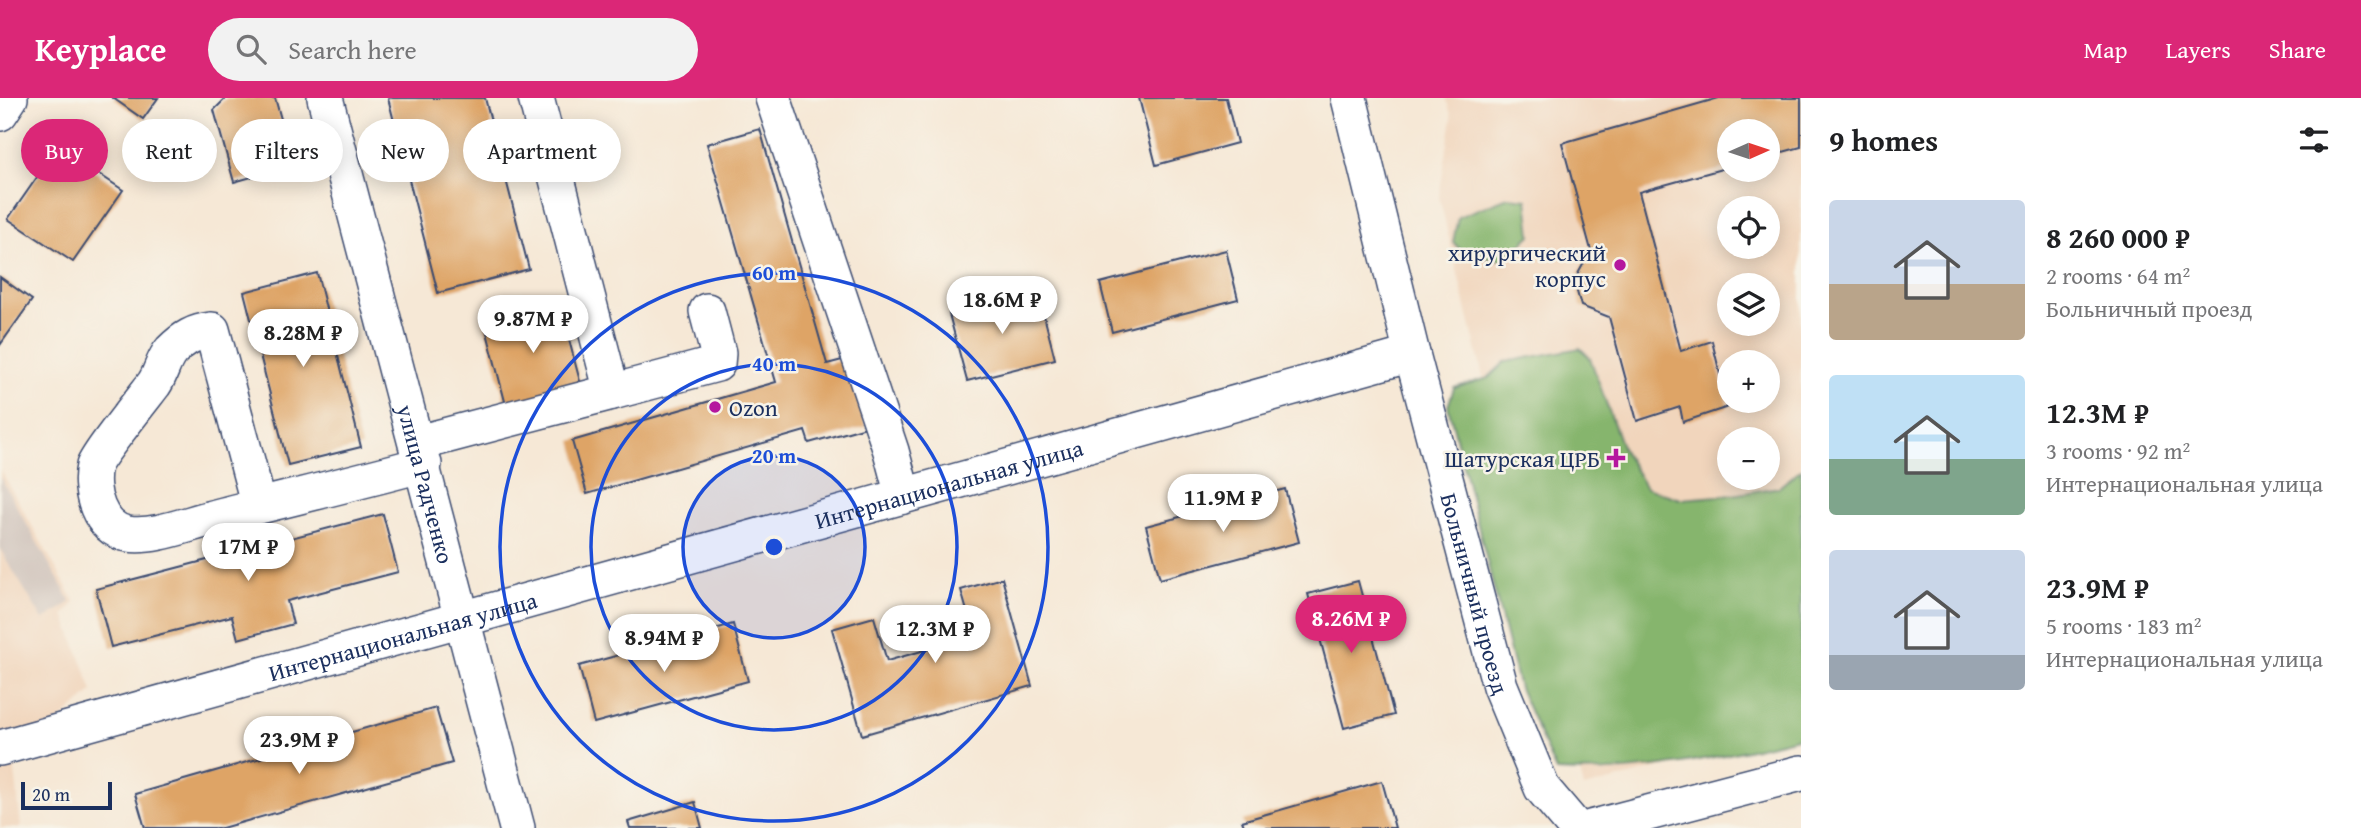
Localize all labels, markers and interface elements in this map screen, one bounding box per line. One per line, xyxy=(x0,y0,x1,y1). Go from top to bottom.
search box xyxy=(208,18,698,81)
text: Keyplace xyxy=(35,25,166,73)
icon: search xyxy=(232,30,270,68)
text: Search here xyxy=(288,30,417,69)
text: Map xyxy=(2084,32,2127,67)
text: Layers xyxy=(2165,32,2231,67)
text: Share xyxy=(2269,32,2326,67)
text: 9 homes xyxy=(1829,118,1938,162)
chip: Buy xyxy=(21,119,108,182)
chip: Rent xyxy=(122,119,217,182)
chip: Filters xyxy=(231,119,343,182)
chip: New xyxy=(357,119,449,182)
chip: Apartment xyxy=(463,119,621,182)
north arrow xyxy=(1717,119,1780,182)
map controls xyxy=(1717,119,1780,490)
icon: filters xyxy=(2295,121,2333,159)
button: locate xyxy=(1717,196,1780,259)
text: 8 260 000 ₽ xyxy=(2046,215,2190,259)
icon: home xyxy=(1885,228,1969,312)
place label: хирургический корпус xyxy=(1448,236,1606,295)
text: 60 m xyxy=(752,257,796,288)
marker: хирургический корпус xyxy=(1612,257,1628,273)
text: 2 rooms · 64 m² xyxy=(2046,259,2190,292)
button: layers xyxy=(1717,273,1780,336)
pin: 18.6M ₽ xyxy=(937,276,1067,336)
text: 18.6M ₽ xyxy=(962,282,1042,315)
text: Больничный проезд xyxy=(2046,292,2252,325)
pin: 9.87M ₽ xyxy=(468,296,598,355)
text: 9.87M ₽ xyxy=(493,301,573,334)
pin: 8.28M ₽ xyxy=(238,310,368,369)
text: 8.28M ₽ xyxy=(263,315,343,348)
text: 40 m xyxy=(752,348,796,379)
button: + xyxy=(1717,350,1780,413)
text: 12.3M ₽ xyxy=(2046,390,2149,434)
place label: Ozon xyxy=(729,391,778,424)
marker: Ozon xyxy=(707,399,723,415)
street label: улица Радченко xyxy=(390,400,463,567)
icon: home xyxy=(1885,403,1969,487)
button: − xyxy=(1717,427,1780,490)
street label: Интернациональная улица xyxy=(811,430,1087,536)
text: 3 rooms · 92 m² xyxy=(2046,434,2190,467)
text: 20 m xyxy=(752,440,796,471)
place label: Шатурская ЦРБ xyxy=(1444,442,1600,475)
marker: Шатурская ЦРБ xyxy=(1606,448,1626,468)
text: Интернациональная улица xyxy=(2046,467,2323,500)
pin: 11.9M ₽ xyxy=(1158,474,1288,534)
text: 11.9M ₽ xyxy=(1183,480,1263,513)
street label: Больничный проезд xyxy=(1433,489,1518,699)
pin: 17M ₽ xyxy=(199,524,297,583)
text: 17M ₽ xyxy=(218,529,278,562)
centre of rings xyxy=(762,535,786,559)
text: 23.9M ₽ xyxy=(2046,565,2149,609)
icon: home xyxy=(1885,578,1969,662)
street label: Интернациональная улица xyxy=(265,583,541,689)
pin: 8.26M ₽ xyxy=(1286,596,1416,655)
text: 8.26M ₽ xyxy=(1311,601,1391,634)
pin: 12.3M ₽ xyxy=(870,606,1000,665)
text: 5 rooms · 183 m² xyxy=(2046,609,2201,642)
text: 12.3M ₽ xyxy=(895,611,975,644)
pin: 8.94M ₽ xyxy=(599,614,729,674)
text: 8.94M ₽ xyxy=(624,620,704,653)
text: Интернациональная улица xyxy=(2046,642,2323,675)
pin: 23.9M ₽ xyxy=(234,716,364,776)
text: 23.9M ₽ xyxy=(259,722,339,755)
scale bar xyxy=(21,779,112,811)
text: 20 m xyxy=(32,780,70,808)

